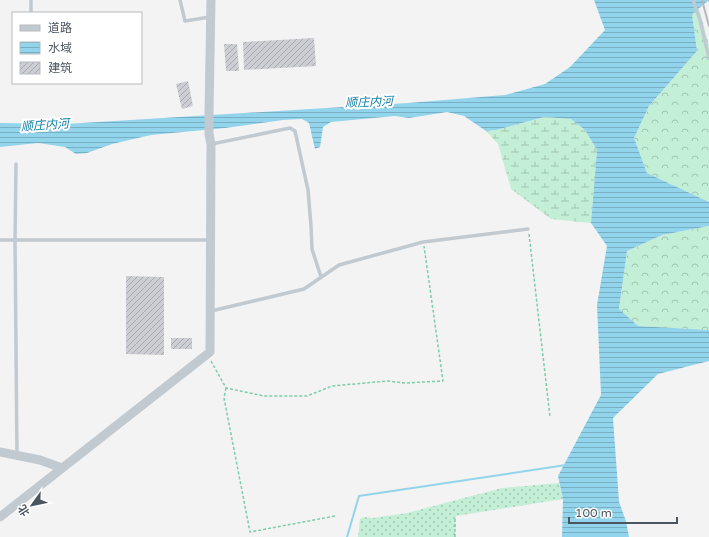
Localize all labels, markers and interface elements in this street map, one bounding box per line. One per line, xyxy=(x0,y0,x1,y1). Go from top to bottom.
legend xyxy=(12,12,142,84)
text: 道路 xyxy=(48,21,72,35)
text: 水域 xyxy=(48,41,72,55)
text: 建筑 xyxy=(48,61,72,75)
water label: 顺庄内河 xyxy=(345,94,395,110)
water label: 顺庄内河 xyxy=(21,116,71,134)
north arrow xyxy=(12,485,52,525)
scale bar xyxy=(569,499,677,525)
text: 北 xyxy=(16,502,32,518)
text: 100 m xyxy=(575,506,612,520)

